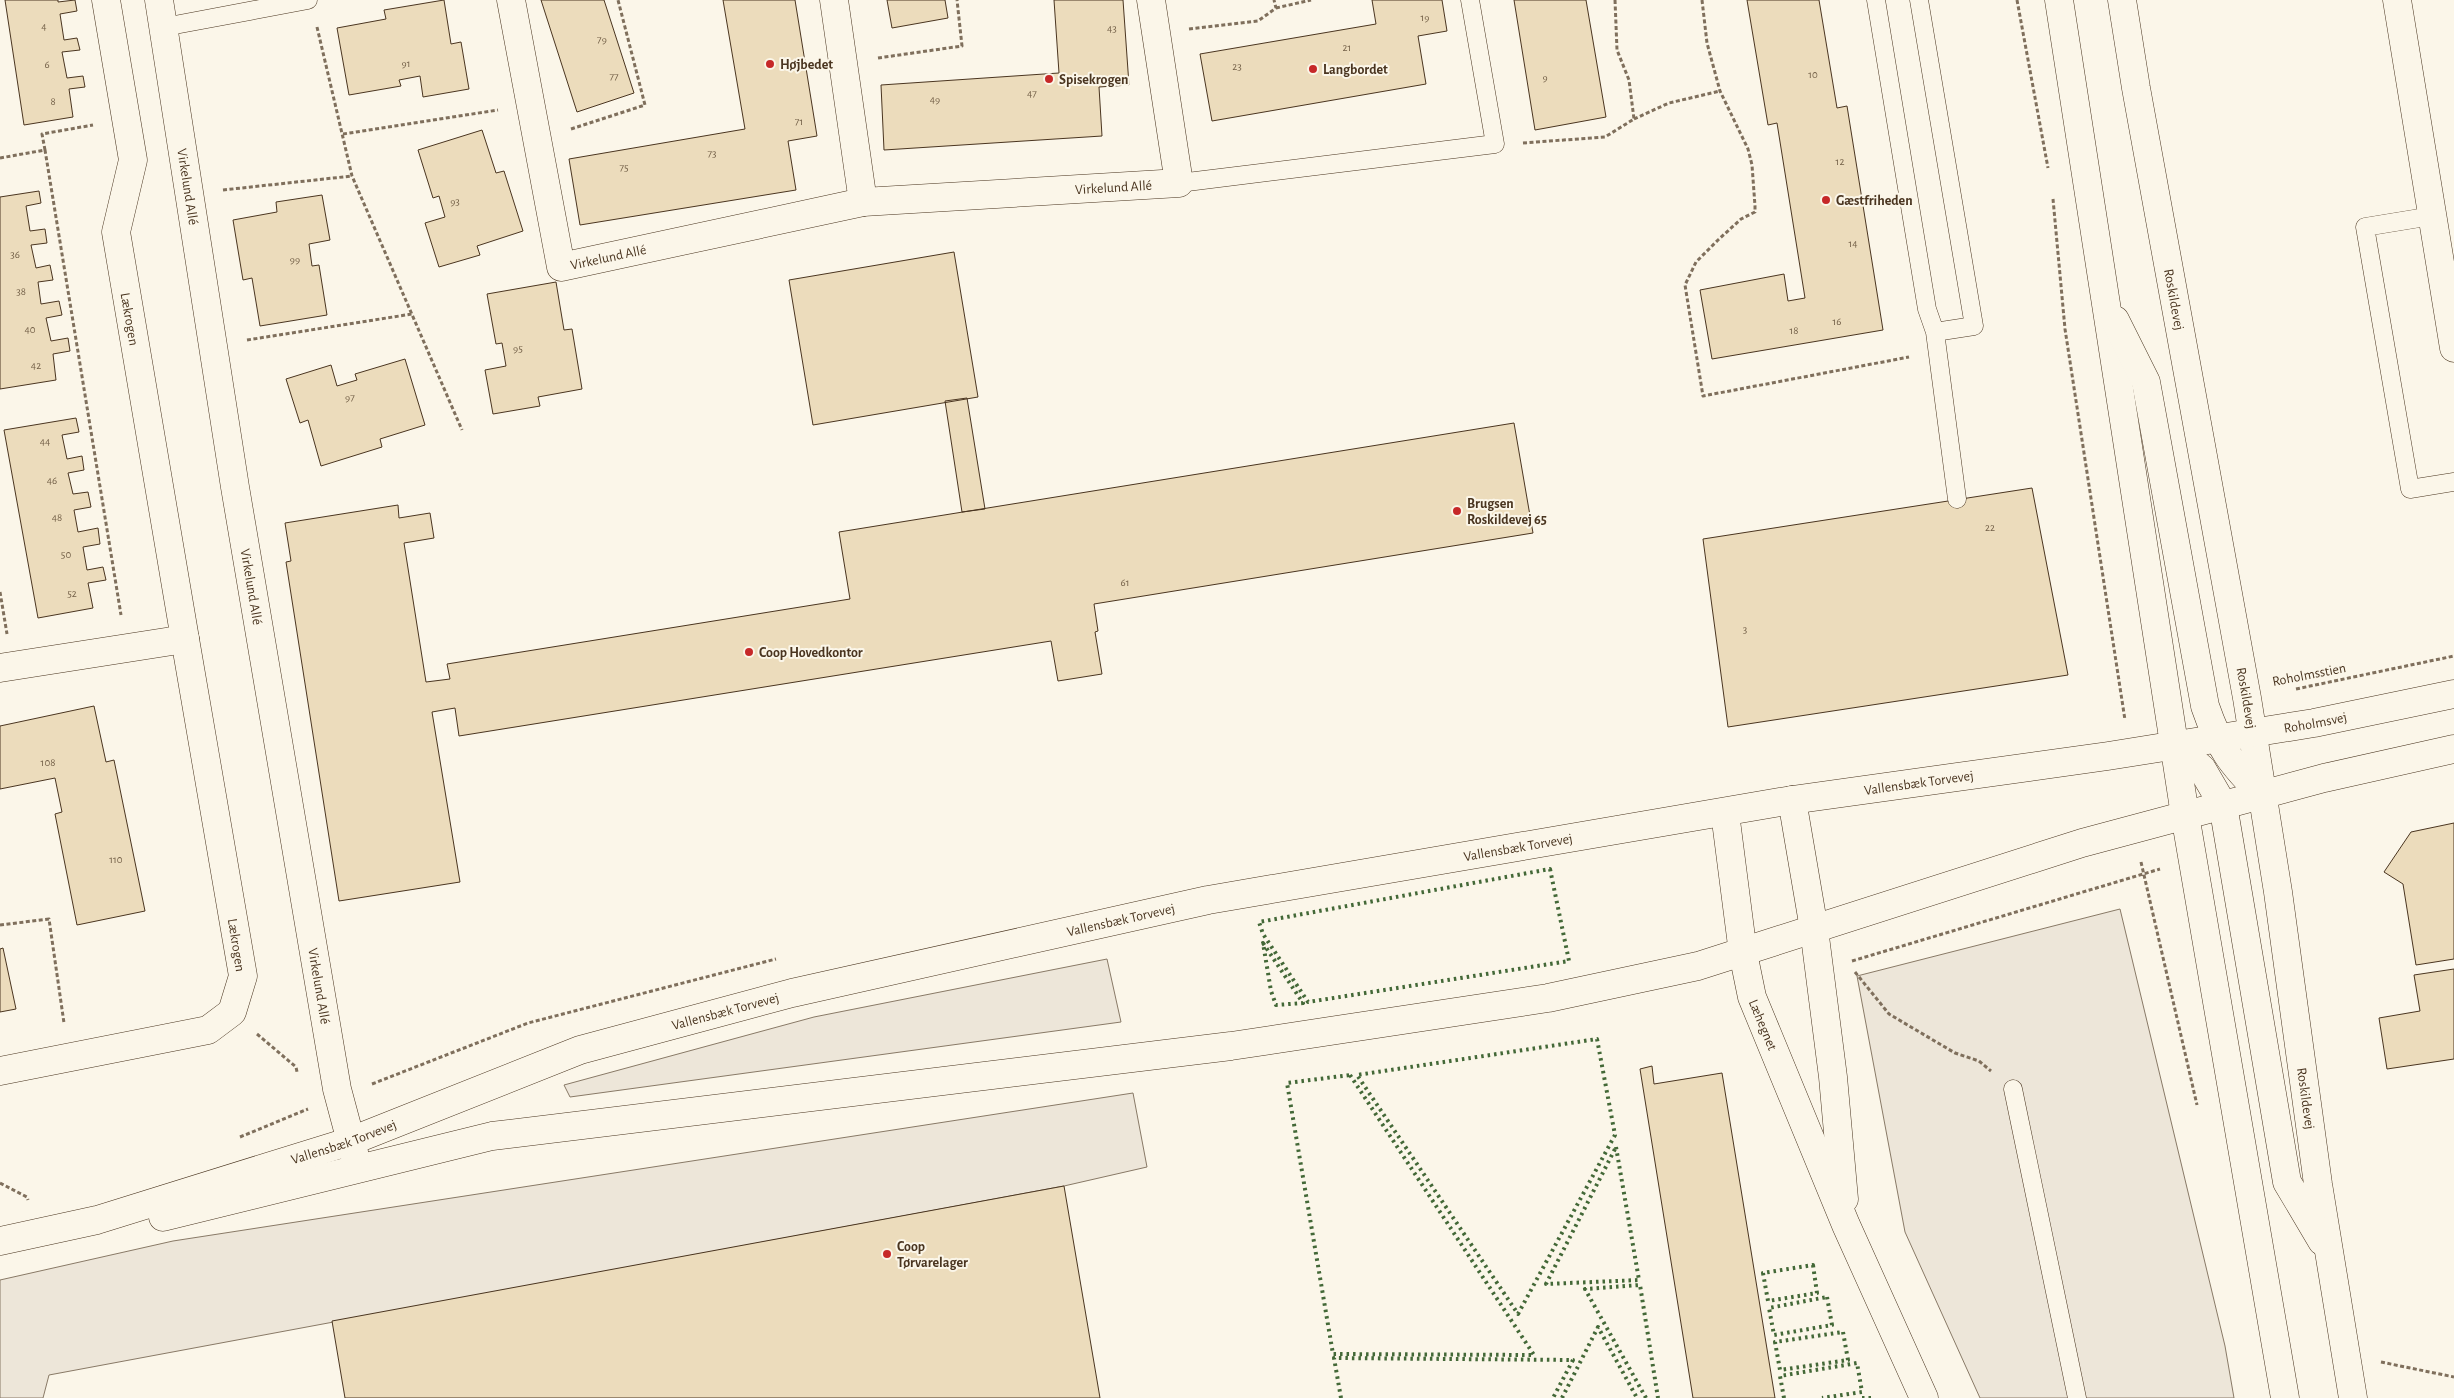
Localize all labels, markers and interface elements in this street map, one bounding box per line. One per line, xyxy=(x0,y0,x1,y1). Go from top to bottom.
house number: 19 xyxy=(1421,12,1429,23)
house number: 4 xyxy=(41,21,47,32)
house number: 43 xyxy=(1107,23,1117,34)
house number: 79 xyxy=(597,34,607,45)
house number: 21 xyxy=(1343,42,1351,53)
house number: 91 xyxy=(402,58,410,69)
marker: Højbedet xyxy=(764,58,776,70)
place label: Højbedet xyxy=(780,58,833,72)
house number: 6 xyxy=(44,59,50,70)
house number: 23 xyxy=(1232,61,1242,72)
marker: Langbordet xyxy=(1307,63,1319,75)
place label: Langbordet xyxy=(1323,63,1388,77)
house number: 10 xyxy=(1808,69,1818,80)
house number: 77 xyxy=(609,71,619,82)
house number: 9 xyxy=(1542,72,1548,83)
marker: Spisekrogen xyxy=(1043,73,1055,85)
place label: Spisekrogen xyxy=(1059,73,1128,87)
house number: 47 xyxy=(1027,88,1037,99)
house number: 49 xyxy=(930,94,940,105)
house number: 8 xyxy=(50,96,56,107)
house number: 71 xyxy=(795,116,803,127)
street label: Virkelund Allé xyxy=(174,148,200,226)
house number: 73 xyxy=(707,148,717,159)
house number: 12 xyxy=(1836,156,1844,167)
house number: 75 xyxy=(619,162,629,173)
street label: Virkelund Allé xyxy=(1075,179,1153,197)
marker: Gæstfriheden xyxy=(1820,194,1832,206)
place label: Gæstfriheden xyxy=(1836,194,1913,208)
house number: 93 xyxy=(450,196,460,207)
house number: 14 xyxy=(1848,238,1858,249)
street label: Virkelund Allé xyxy=(569,243,648,273)
house number: 36 xyxy=(10,249,20,260)
house number: 99 xyxy=(290,254,300,265)
street label: Roskildevej xyxy=(2161,268,2186,331)
house number: 38 xyxy=(16,286,26,297)
street label: Lækrogen xyxy=(117,292,141,347)
house number: 16 xyxy=(1833,316,1841,327)
house number: 40 xyxy=(24,324,36,335)
house number: 18 xyxy=(1790,325,1799,336)
house number: 95 xyxy=(513,343,523,354)
house number: 42 xyxy=(31,360,41,371)
house number: 97 xyxy=(345,392,355,403)
house number: 44 xyxy=(40,436,50,447)
house number: 46 xyxy=(47,475,57,486)
place label: Brugsen Roskildevej 65 xyxy=(1467,497,1547,527)
marker: Brugsen Roskildevej 65 xyxy=(1451,505,1463,517)
house number: 48 xyxy=(52,512,62,523)
house number: 22 xyxy=(1985,522,1995,533)
street label: Virkelund Allé xyxy=(238,548,264,626)
house number: 50 xyxy=(61,549,71,560)
house number: 61 xyxy=(1121,577,1129,588)
house number: 52 xyxy=(67,588,77,599)
house number: 3 xyxy=(1743,624,1748,635)
marker: Coop Hovedkontor xyxy=(743,646,755,658)
place label: Coop Hovedkontor xyxy=(759,646,863,660)
street label: Roholmsstien xyxy=(2271,661,2347,689)
street label: Roskildevej xyxy=(2234,666,2258,730)
street label: Roholmsvej xyxy=(2283,710,2348,736)
house number: 108 xyxy=(41,757,55,768)
street label: Vallensbæk Torvevej xyxy=(1863,769,1975,798)
street label: Vallensbæk Torvevej xyxy=(1463,832,1574,864)
house number: 110 xyxy=(109,854,123,865)
street label: Vallensbæk Torvevej xyxy=(1066,902,1176,939)
street label: Lækrogen xyxy=(225,918,247,973)
street label: Virkelund Allé xyxy=(305,947,332,1025)
street label: Vallensbæk Torvevej xyxy=(670,991,781,1033)
street label: Læhegnet xyxy=(1746,997,1779,1053)
street label: Roskildevej xyxy=(2294,1067,2316,1130)
street label: Vallensbæk Torvevej xyxy=(290,1118,398,1167)
place label: Coop Tørvarelager xyxy=(897,1240,968,1270)
marker: Coop Tørvarelager xyxy=(881,1248,893,1260)

